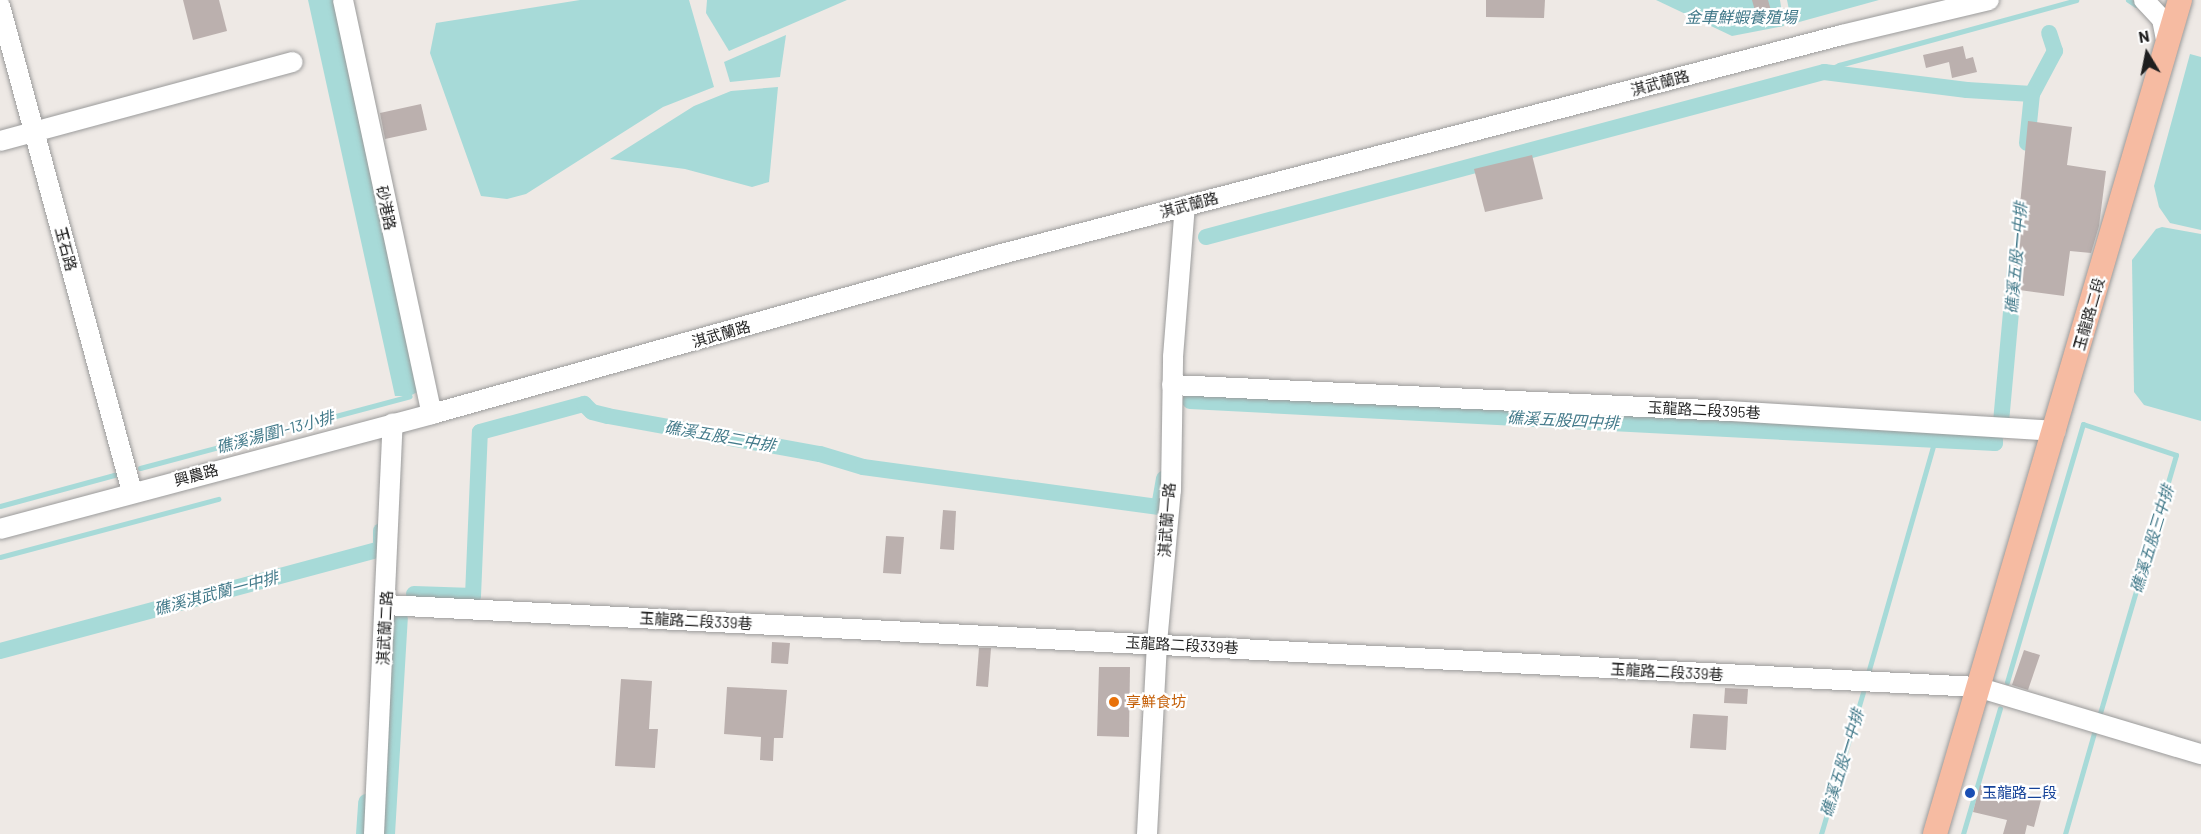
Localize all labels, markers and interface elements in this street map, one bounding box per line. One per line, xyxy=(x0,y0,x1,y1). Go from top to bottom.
water label: 金車鮮蝦養殖場 xyxy=(1685,7,1797,27)
north arrow xyxy=(2117,24,2177,84)
text: N xyxy=(2137,26,2151,46)
street label: 淇武蘭路 xyxy=(1629,67,1691,99)
street label: 砂港路 xyxy=(373,184,399,232)
street label: 淇武蘭路 xyxy=(1158,189,1220,221)
water label: 礁溪五股一中排 xyxy=(2002,201,2030,315)
street label: 玉石路 xyxy=(51,225,81,273)
street label: 玉龍路二段 xyxy=(2070,275,2108,353)
street label: 淇武蘭路 xyxy=(690,317,752,351)
street label: 玉龍路二段395巷 xyxy=(1647,398,1761,422)
water label: 礁溪湯圍1-13小排 xyxy=(214,407,336,457)
water label: 礁溪五股四中排 xyxy=(1507,407,1619,433)
water label: 礁溪五股二中排 xyxy=(663,417,777,455)
street label: 興農路 xyxy=(172,460,220,490)
street label: 淇武蘭一路 xyxy=(1155,482,1179,558)
water label: 礁溪五股三中排 xyxy=(2126,483,2178,595)
water label: 礁溪淇武蘭一中排 xyxy=(152,567,280,619)
street label: 淇武蘭二路 xyxy=(374,590,396,666)
street label: 玉龍路二段339巷 xyxy=(639,609,753,633)
street label: 玉龍路二段339巷 xyxy=(1125,633,1239,657)
street label: 玉龍路二段339巷 xyxy=(1610,660,1724,684)
place label: 享鮮食坊 xyxy=(1126,693,1186,711)
marker: 享鮮食坊 xyxy=(1107,695,1121,709)
water label: 礁溪五股一中排 xyxy=(1816,707,1868,819)
place label: 玉龍路二段 xyxy=(1982,784,2057,802)
marker: 玉龍路二段 xyxy=(1963,786,1977,800)

